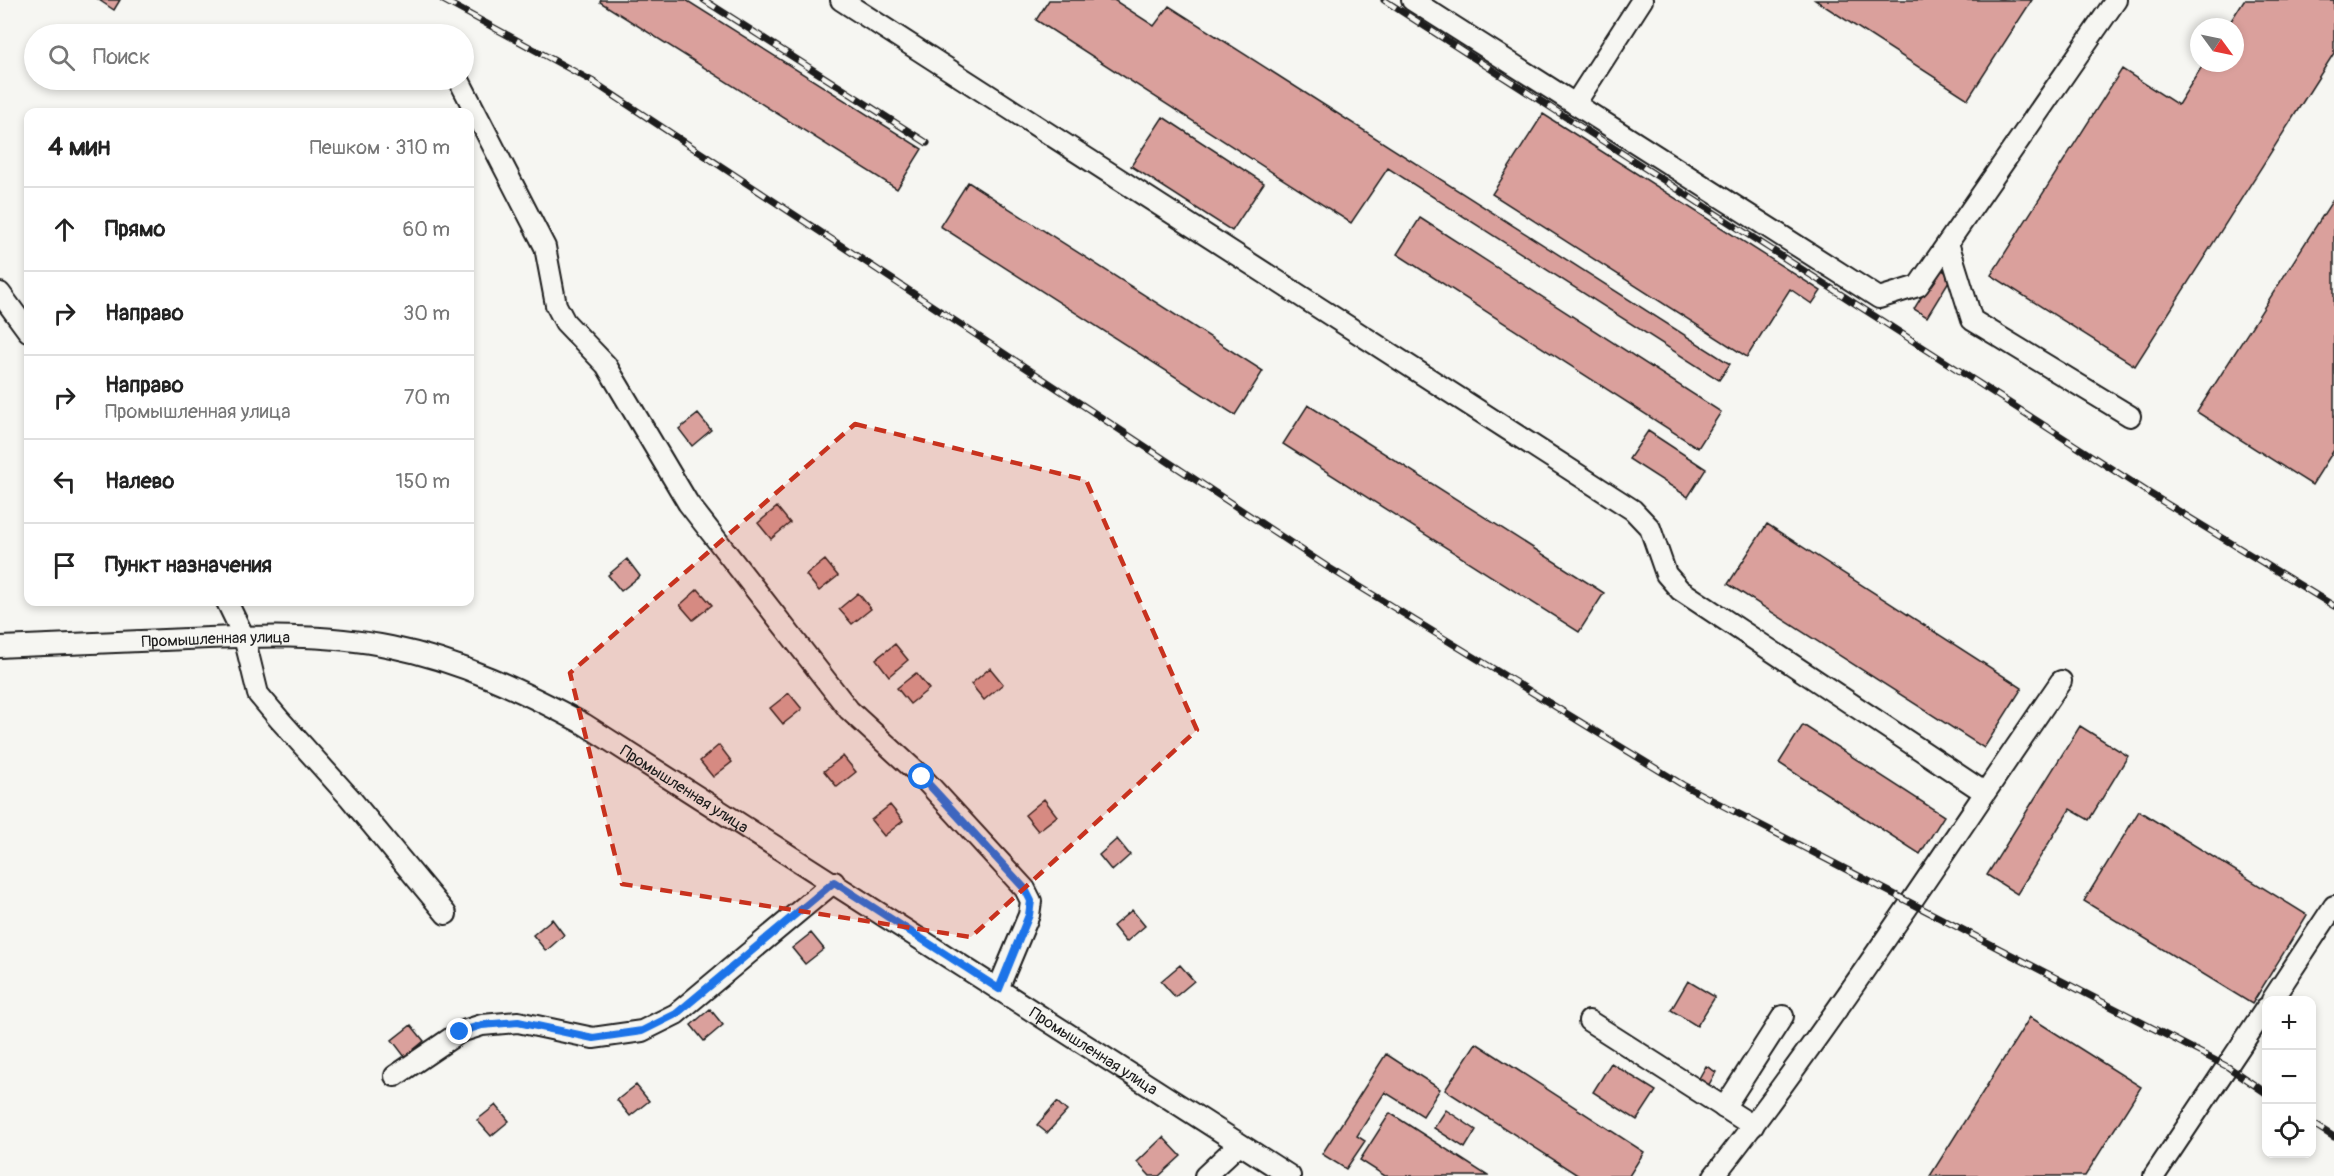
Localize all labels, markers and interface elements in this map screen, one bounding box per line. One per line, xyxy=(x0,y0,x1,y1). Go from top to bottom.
north arrow xyxy=(2190,18,2244,72)
search box xyxy=(24,24,474,90)
icon: search xyxy=(45,41,78,74)
text: Поиск xyxy=(93,43,150,71)
text: 4 мин xyxy=(48,131,110,163)
text: Пешком · 310 m xyxy=(310,135,450,160)
icon: ahead xyxy=(48,213,81,246)
text: Прямо xyxy=(105,215,165,243)
text: 60 m xyxy=(403,217,450,242)
icon: right xyxy=(48,297,81,330)
text: Направо xyxy=(105,299,184,327)
text: 30 m xyxy=(403,301,450,326)
text: Направо xyxy=(105,371,184,399)
icon: right xyxy=(48,381,81,414)
text: 70 m xyxy=(404,385,450,410)
text: Промышленная улица xyxy=(105,399,291,424)
icon: left xyxy=(48,465,81,498)
text: Налево xyxy=(105,467,174,495)
text: 150 m xyxy=(396,469,450,494)
icon: arrive xyxy=(48,549,81,582)
text: Пункт назначения xyxy=(105,551,272,579)
street label: Промышленная улица xyxy=(141,627,290,652)
street label: Промышленная улица xyxy=(616,741,752,838)
route start xyxy=(908,763,934,789)
map controls xyxy=(2262,996,2316,1158)
button: + xyxy=(2262,996,2316,1050)
street label: Промышленная улица xyxy=(1025,1003,1161,1100)
route end xyxy=(446,1018,472,1044)
button: − xyxy=(2262,1050,2316,1104)
button: locate xyxy=(2262,1104,2316,1158)

